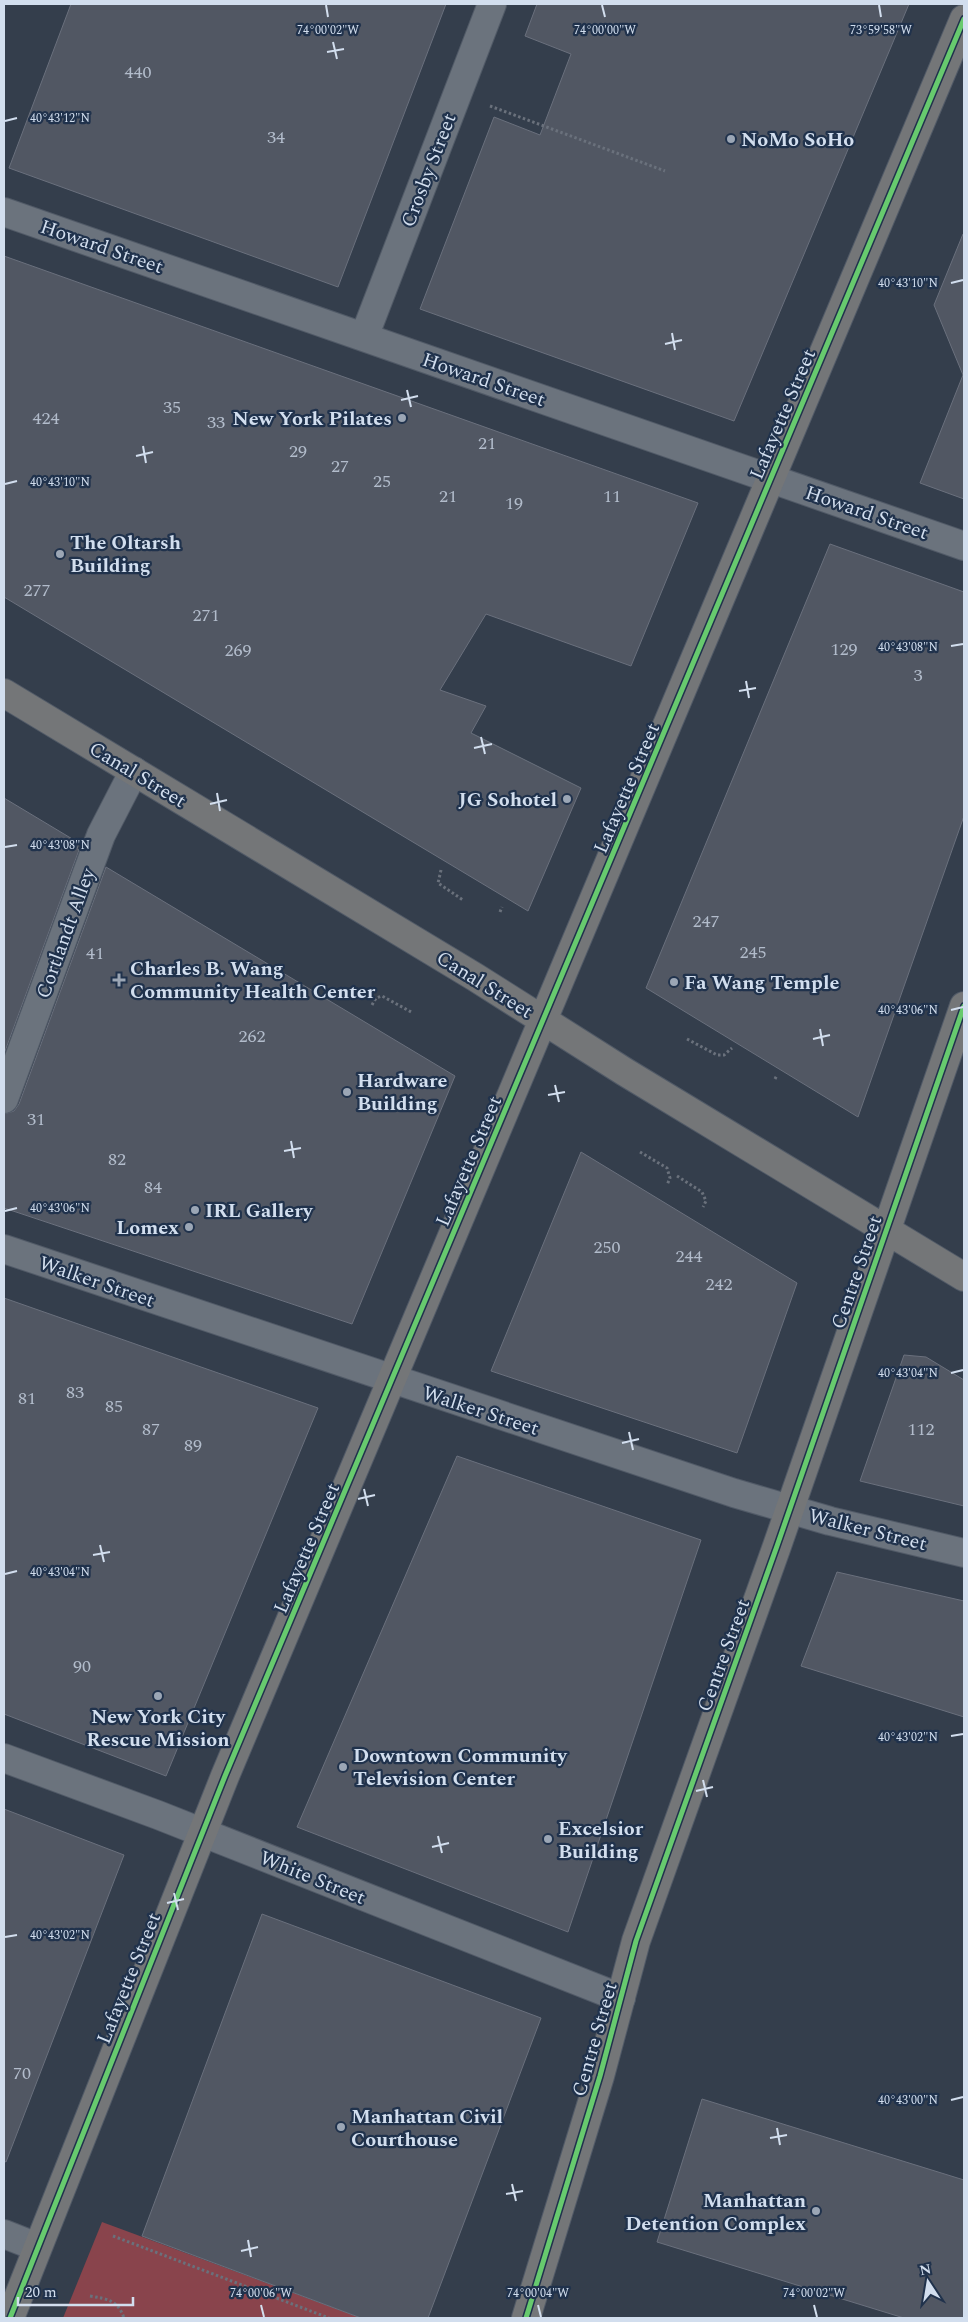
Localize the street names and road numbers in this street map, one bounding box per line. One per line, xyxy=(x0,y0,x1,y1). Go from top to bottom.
street label: Crosby Street xyxy=(393,109,464,232)
street label: Howard Street xyxy=(36,212,167,282)
street label: Lafayette Street xyxy=(742,344,824,484)
street label: Howard Street xyxy=(418,345,549,415)
street label: Howard Street xyxy=(801,478,932,548)
street label: Lafayette Street xyxy=(586,718,668,858)
street label: Canal Street xyxy=(83,734,192,816)
street label: Cortlandt Alley xyxy=(28,863,104,1003)
street label: Canal Street xyxy=(430,943,539,1026)
street label: Lafayette Street xyxy=(428,1091,510,1231)
street label: Centre Street xyxy=(824,1212,890,1333)
street label: Walker Street xyxy=(35,1248,159,1316)
street label: Walker Street xyxy=(419,1378,543,1444)
street label: Lafayette Street xyxy=(266,1478,348,1618)
street label: Walker Street xyxy=(806,1501,930,1559)
street label: Centre Street xyxy=(690,1595,758,1716)
street label: White Street xyxy=(255,1843,370,1913)
street label: Lafayette Street xyxy=(89,1908,169,2049)
street label: Centre Street xyxy=(564,1978,626,2100)

